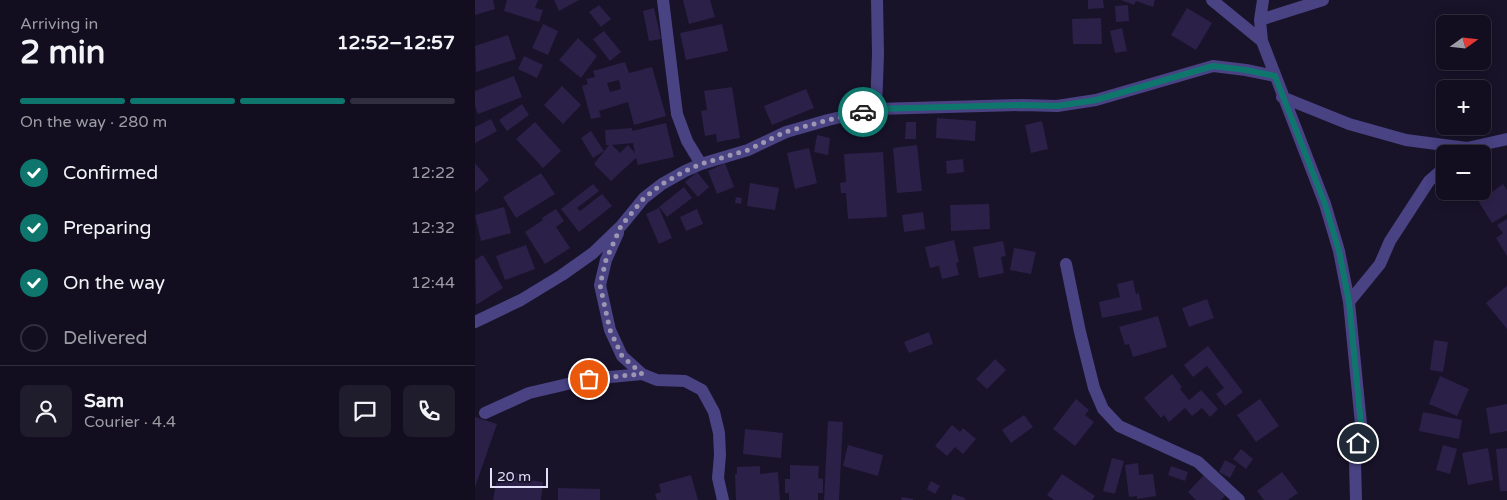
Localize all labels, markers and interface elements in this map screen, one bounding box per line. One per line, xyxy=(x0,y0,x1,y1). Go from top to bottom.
text: Arriving in xyxy=(20,14,98,34)
north arrow xyxy=(1436,15,1491,70)
map controls xyxy=(1436,15,1491,200)
text: 12:52–12:57 xyxy=(337,32,455,54)
text: 2 min xyxy=(20,34,105,72)
button: + xyxy=(1436,80,1491,135)
courier xyxy=(838,87,888,137)
icon: car xyxy=(849,98,877,126)
text: On the way · 280 m xyxy=(20,112,167,132)
button: − xyxy=(1436,145,1491,200)
icon: check xyxy=(20,159,48,187)
text: Confirmed xyxy=(63,162,158,184)
text: 12:22 xyxy=(411,163,455,183)
icon: check xyxy=(20,214,48,242)
text: Preparing xyxy=(63,217,152,239)
text: 12:32 xyxy=(411,218,455,238)
icon: check xyxy=(20,269,48,297)
text: On the way xyxy=(63,272,165,294)
text: 12:44 xyxy=(411,273,455,293)
text: Delivered xyxy=(63,327,148,349)
pin xyxy=(568,358,610,400)
icon: bag xyxy=(575,365,603,393)
button: person xyxy=(20,385,72,437)
button: chat xyxy=(339,385,391,437)
button: phone xyxy=(403,385,455,437)
text: Sam xyxy=(84,390,124,412)
text: Courier · 4.4 xyxy=(84,412,176,432)
pin xyxy=(1337,422,1379,464)
icon: home xyxy=(1344,429,1372,457)
scale bar xyxy=(490,465,547,488)
text: 20 m xyxy=(497,468,531,485)

